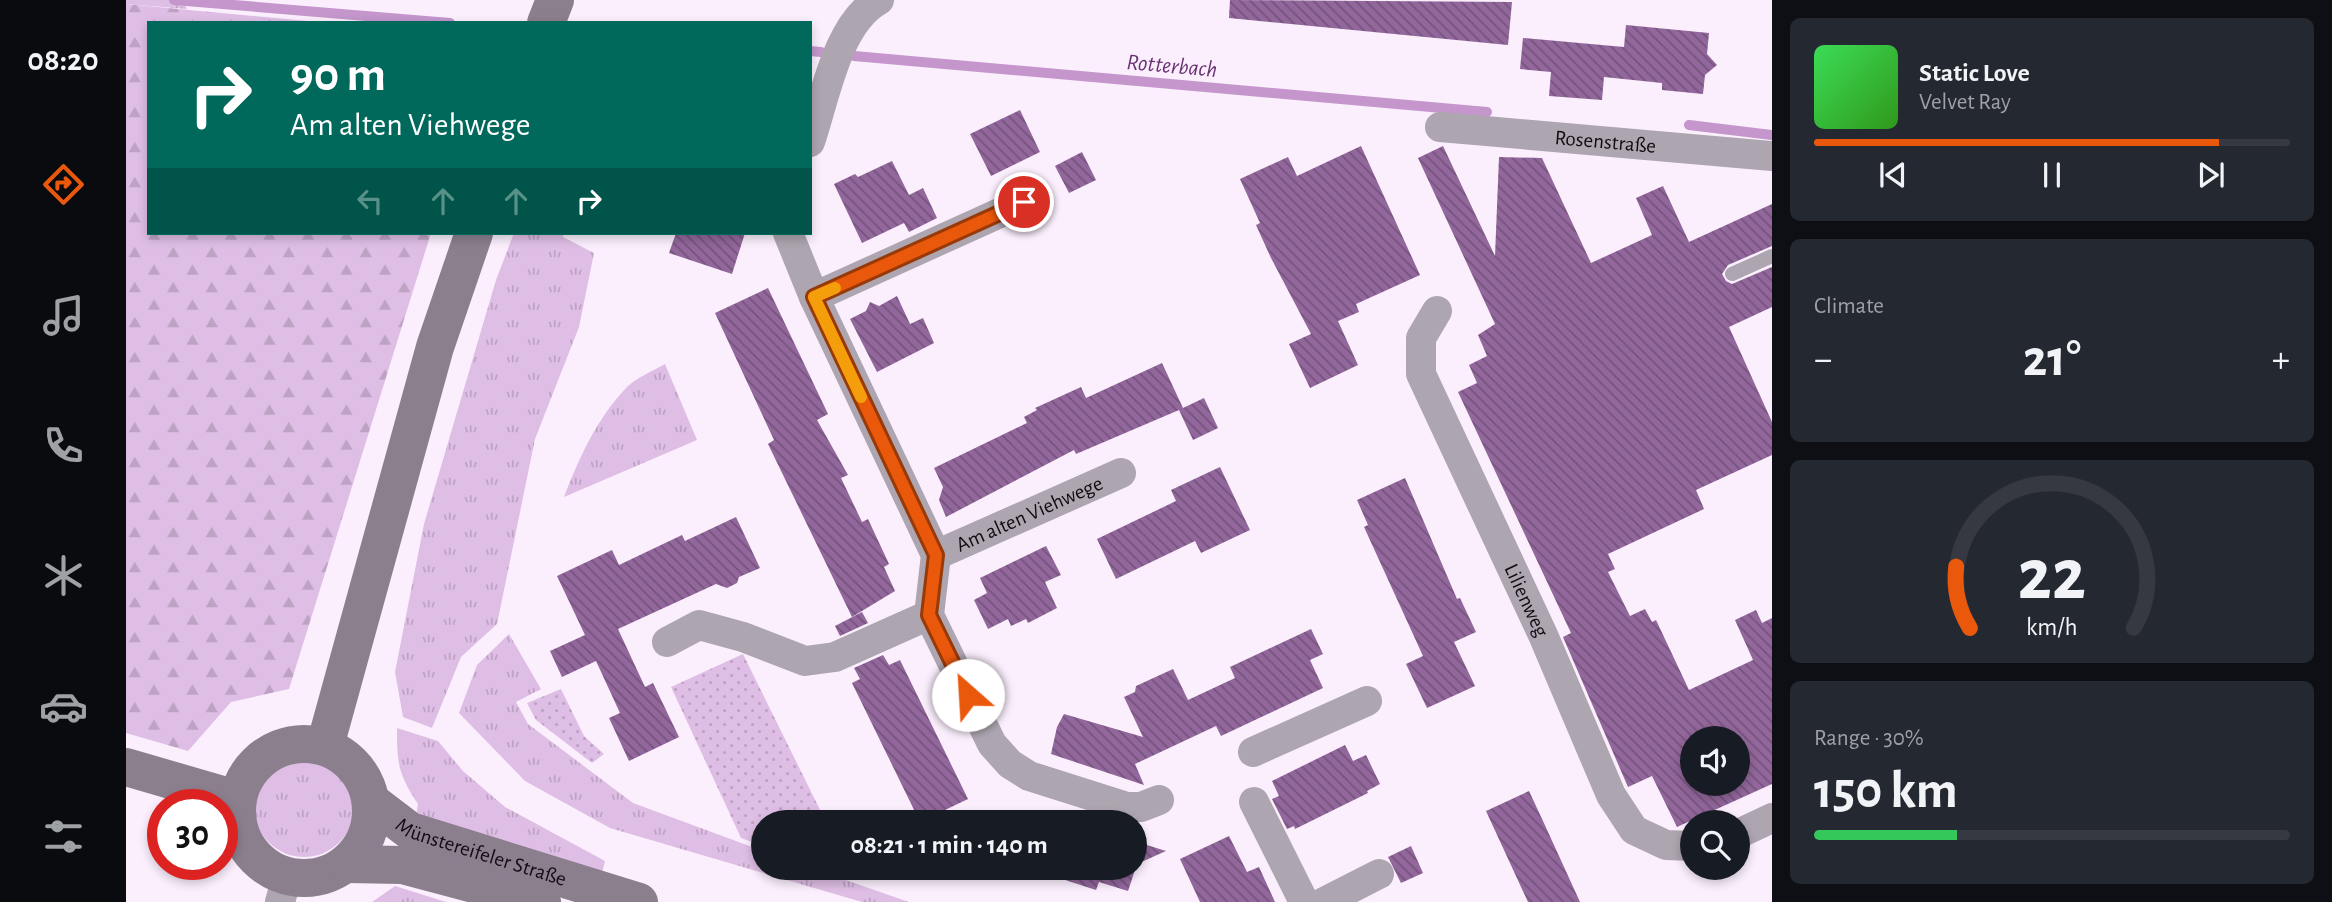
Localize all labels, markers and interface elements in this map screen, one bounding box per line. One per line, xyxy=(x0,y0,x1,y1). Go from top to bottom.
text: 08:20 xyxy=(27,44,99,76)
icon: right xyxy=(175,49,266,140)
text: 90 m xyxy=(290,51,386,100)
water label: Rotterbach xyxy=(1126,51,1218,82)
text: Static Love xyxy=(1919,60,2030,86)
text: Velvet Ray xyxy=(1919,91,2011,114)
text: Am alten Viehwege xyxy=(290,109,531,141)
street label: Rosenstraße xyxy=(1554,127,1657,157)
icon: previous xyxy=(1874,156,1912,194)
icon: pause xyxy=(2033,156,2071,194)
icon: next xyxy=(2192,156,2230,194)
icon: directions xyxy=(39,160,88,209)
pin xyxy=(994,172,1054,232)
icon: left xyxy=(351,182,389,220)
icon: ahead xyxy=(424,182,462,220)
icon: ahead xyxy=(497,182,535,220)
icon: right xyxy=(570,182,608,220)
icon: arrive xyxy=(1005,183,1043,221)
icon: music xyxy=(39,291,88,340)
text: Climate xyxy=(1814,295,1884,318)
text: 21° xyxy=(2023,333,2081,385)
text: − xyxy=(1814,341,1832,379)
text: + xyxy=(2272,341,2290,379)
icon: phone xyxy=(39,421,88,470)
street label: Am alten Viehwege xyxy=(953,473,1106,556)
text: 22 xyxy=(2018,540,2086,613)
icon: climate xyxy=(39,551,88,600)
street label: Lilienweg xyxy=(1500,561,1553,641)
text: km/h xyxy=(2026,614,2078,639)
position arrow xyxy=(931,658,1005,732)
icon: car xyxy=(39,682,88,731)
map controls xyxy=(1680,726,1750,880)
button: sound xyxy=(1680,726,1750,796)
text: Range · 30% xyxy=(1814,727,1924,750)
text: 150 km xyxy=(1814,765,1958,817)
speed limit sign: 30 xyxy=(147,789,238,880)
button: search xyxy=(1680,810,1750,880)
icon: filters xyxy=(39,812,88,861)
street label: Münstereifeler Straße xyxy=(392,814,569,890)
text: 08:21 · 1 min · 140 m xyxy=(850,832,1048,858)

